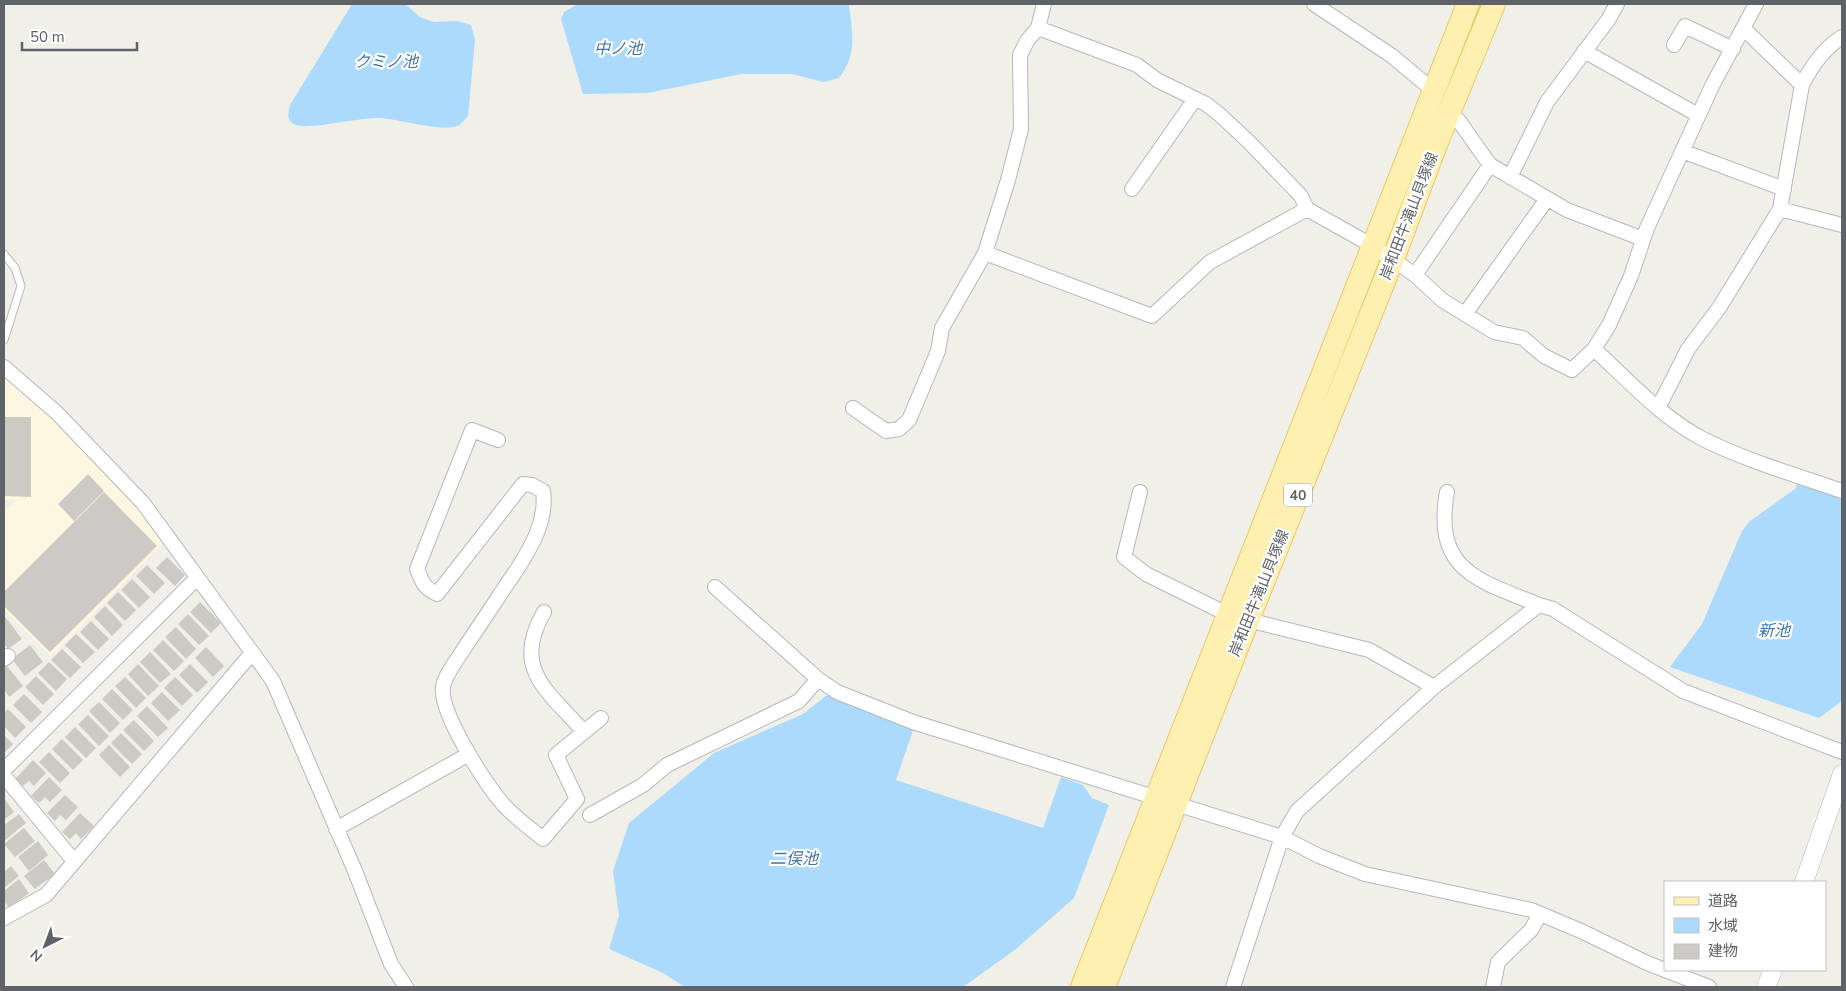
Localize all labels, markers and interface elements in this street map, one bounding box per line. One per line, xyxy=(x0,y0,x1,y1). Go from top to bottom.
scale bar xyxy=(22,20,138,52)
text: 50 m xyxy=(30,27,65,47)
water label: 中ノ池 xyxy=(594,38,644,60)
water label: クミノ池 xyxy=(354,51,420,73)
street label: 岸和田牛滝山貝塚線 xyxy=(1375,149,1443,283)
road number: 40 xyxy=(1284,484,1312,506)
street label: 岸和田牛滝山貝塚線 xyxy=(1224,527,1294,659)
water label: 新池 xyxy=(1758,620,1792,642)
water label: 二俣池 xyxy=(770,848,820,870)
legend xyxy=(1664,881,1826,971)
text: 道路 xyxy=(1708,891,1738,911)
text: 水域 xyxy=(1708,916,1738,936)
north arrow xyxy=(20,921,70,971)
text: 建物 xyxy=(1708,941,1738,961)
text: N xyxy=(26,945,47,966)

